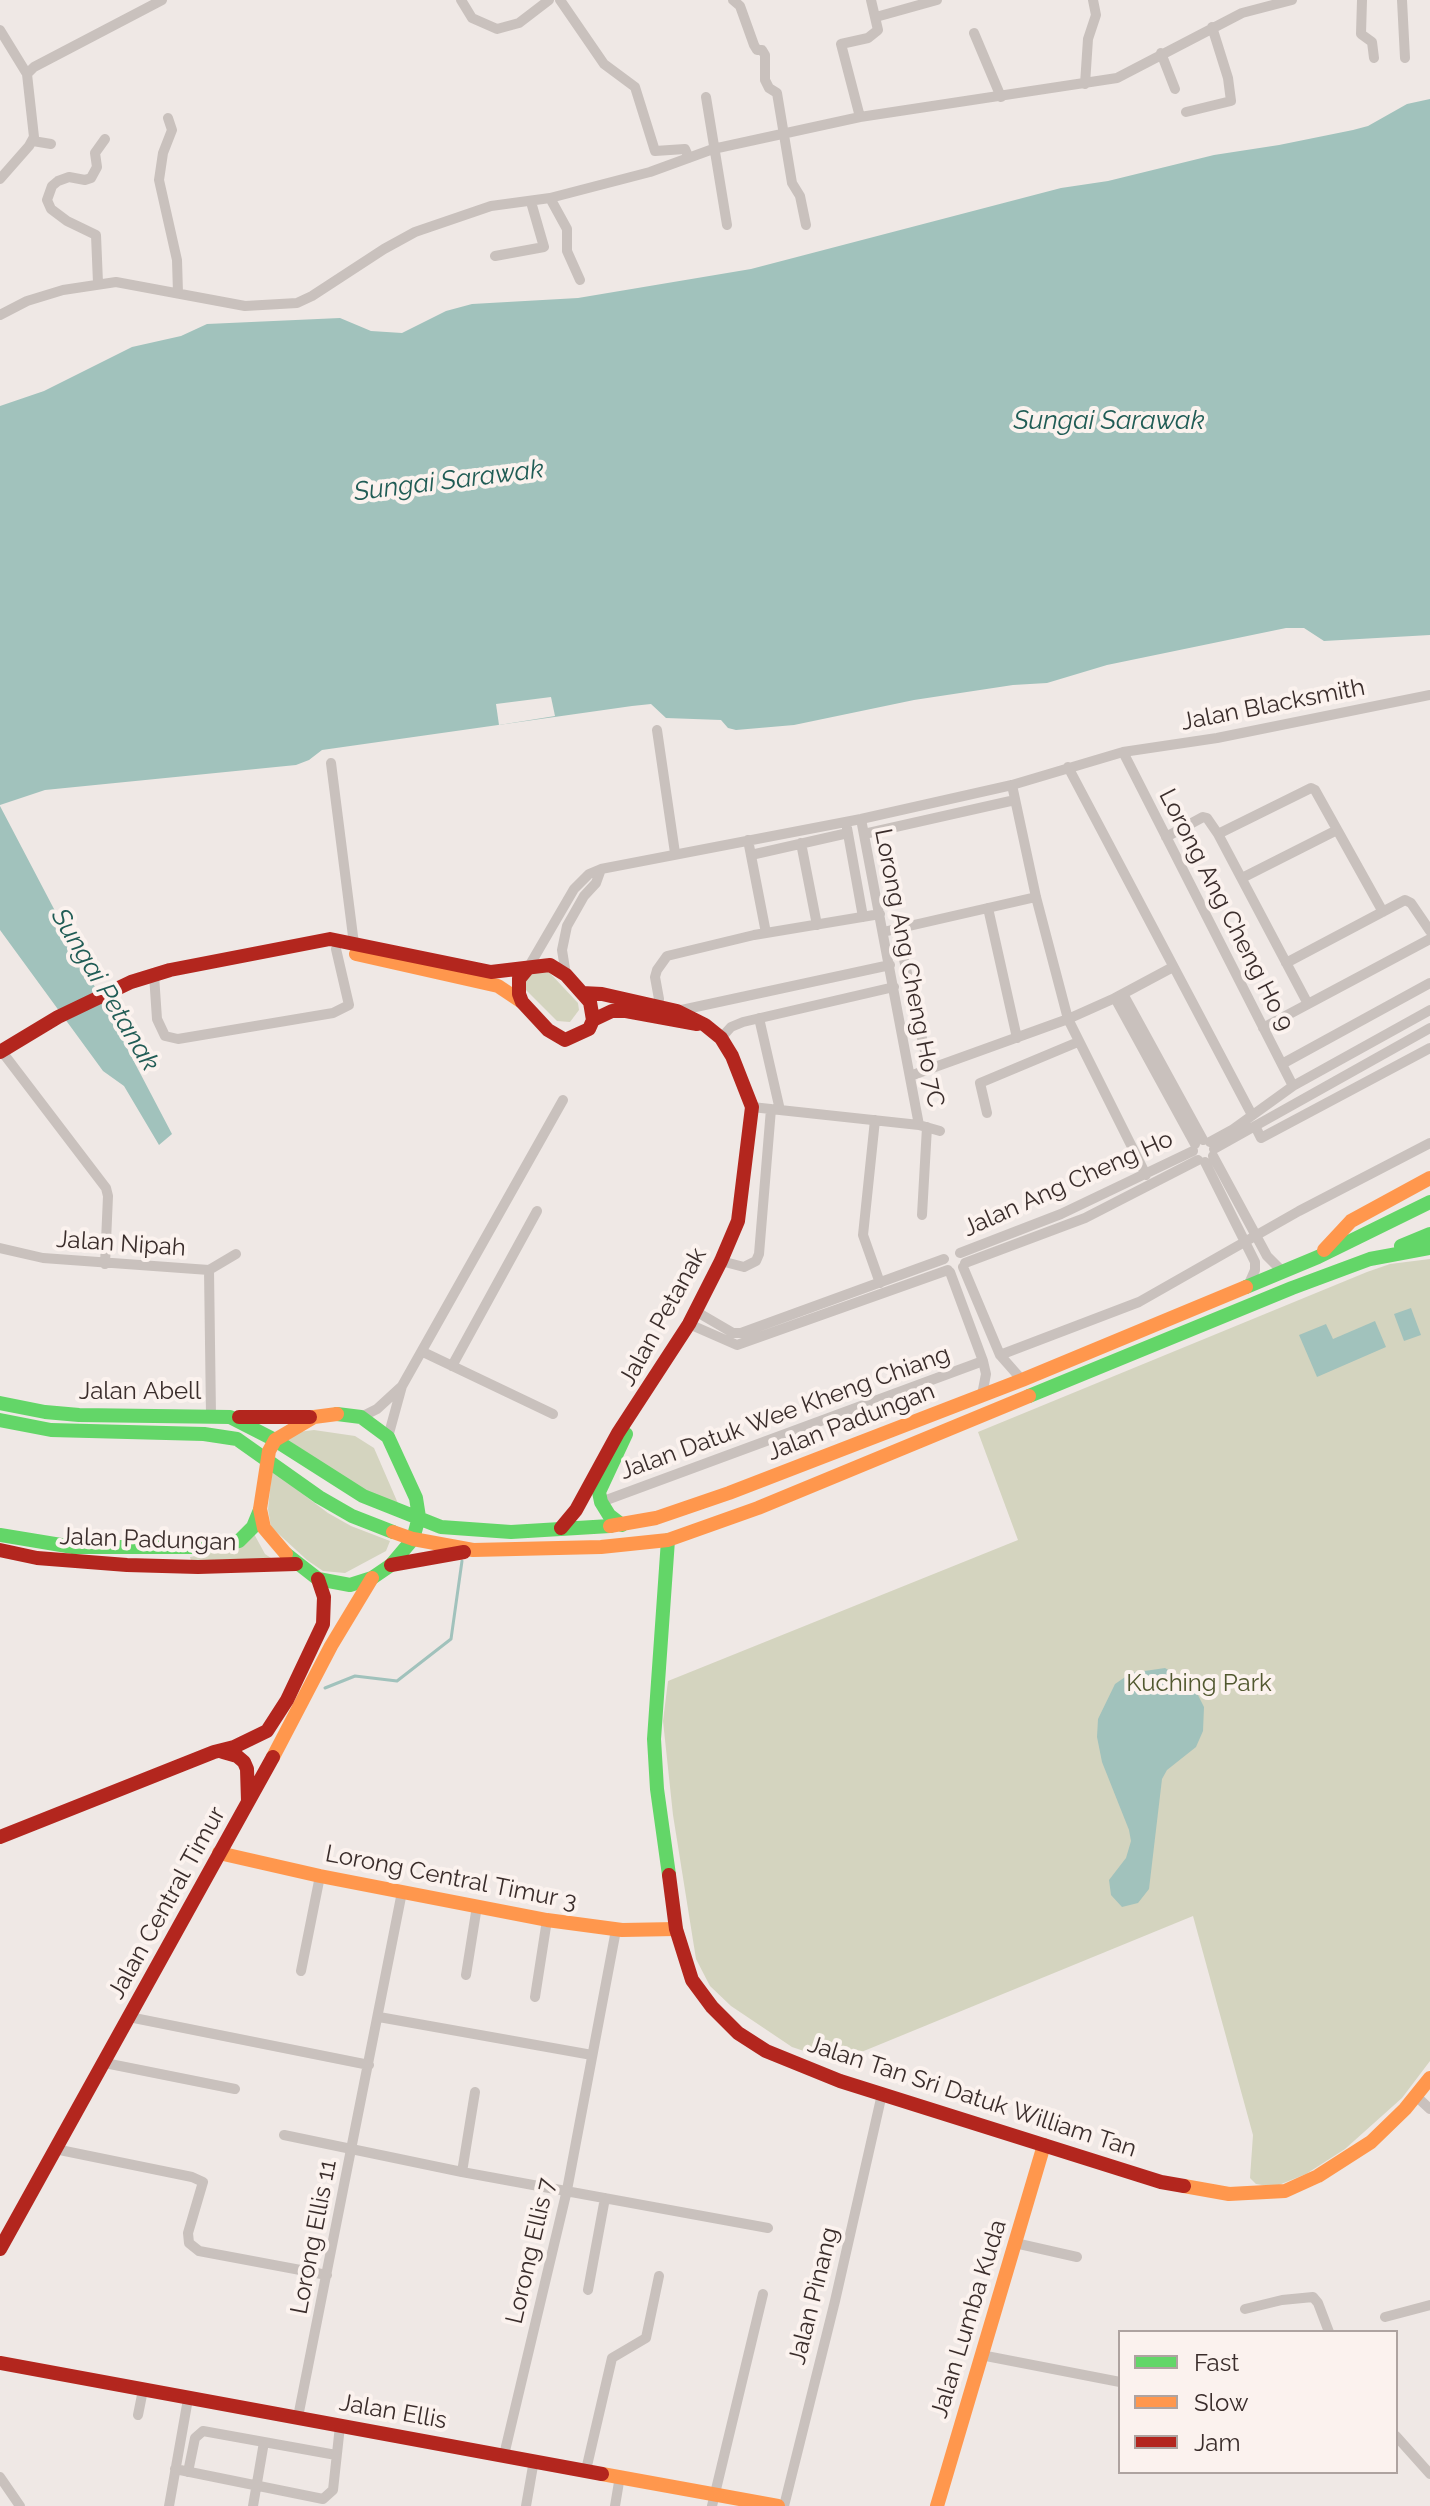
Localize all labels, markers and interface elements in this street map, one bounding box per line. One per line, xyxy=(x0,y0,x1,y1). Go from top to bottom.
water label: Sungai Sarawak xyxy=(1013,405,1205,437)
water label: Sungai Sarawak xyxy=(352,454,546,508)
street label: Jalan Blacksmith xyxy=(1179,673,1367,737)
street label: Lorong Ang Cheng Ho 9 xyxy=(1152,784,1300,1036)
street label: Lorong Ang Cheng Ho 7C xyxy=(868,826,950,1110)
water label: Sungai Petanak xyxy=(44,903,166,1077)
street label: Jalan Ang Cheng Ho xyxy=(959,1125,1177,1243)
street label: Jalan Nipah xyxy=(55,1225,187,1263)
street label: Jalan Petanak xyxy=(613,1243,713,1391)
street label: Jalan Datuk Wee Kheng Chiang xyxy=(616,1340,954,1486)
street label: Jalan Padungan xyxy=(763,1377,939,1467)
street label: Jalan Abell xyxy=(79,1378,201,1406)
street label: Jalan Padungan xyxy=(59,1523,237,1557)
park label: Kuching Park xyxy=(1126,1670,1272,1698)
street label: Jalan Central Timur xyxy=(102,1802,232,2004)
street label: Lorong Central Timur 3 xyxy=(323,1840,579,1916)
street label: Jalan Tan Sri Datuk William Tan xyxy=(804,2030,1140,2164)
street label: Lorong Ellis 11 xyxy=(285,2157,343,2317)
street label: Lorong Ellis 7 xyxy=(500,2175,562,2327)
street label: Jalan Lumba Kuda xyxy=(925,2216,1013,2422)
street label: Jalan Pinang xyxy=(783,2224,845,2368)
legend xyxy=(1118,2330,1398,2474)
text: Fast xyxy=(1194,2348,1239,2377)
street label: Jalan Ellis xyxy=(337,2388,449,2436)
text: Slow xyxy=(1194,2388,1248,2417)
text: Jam xyxy=(1194,2428,1240,2457)

